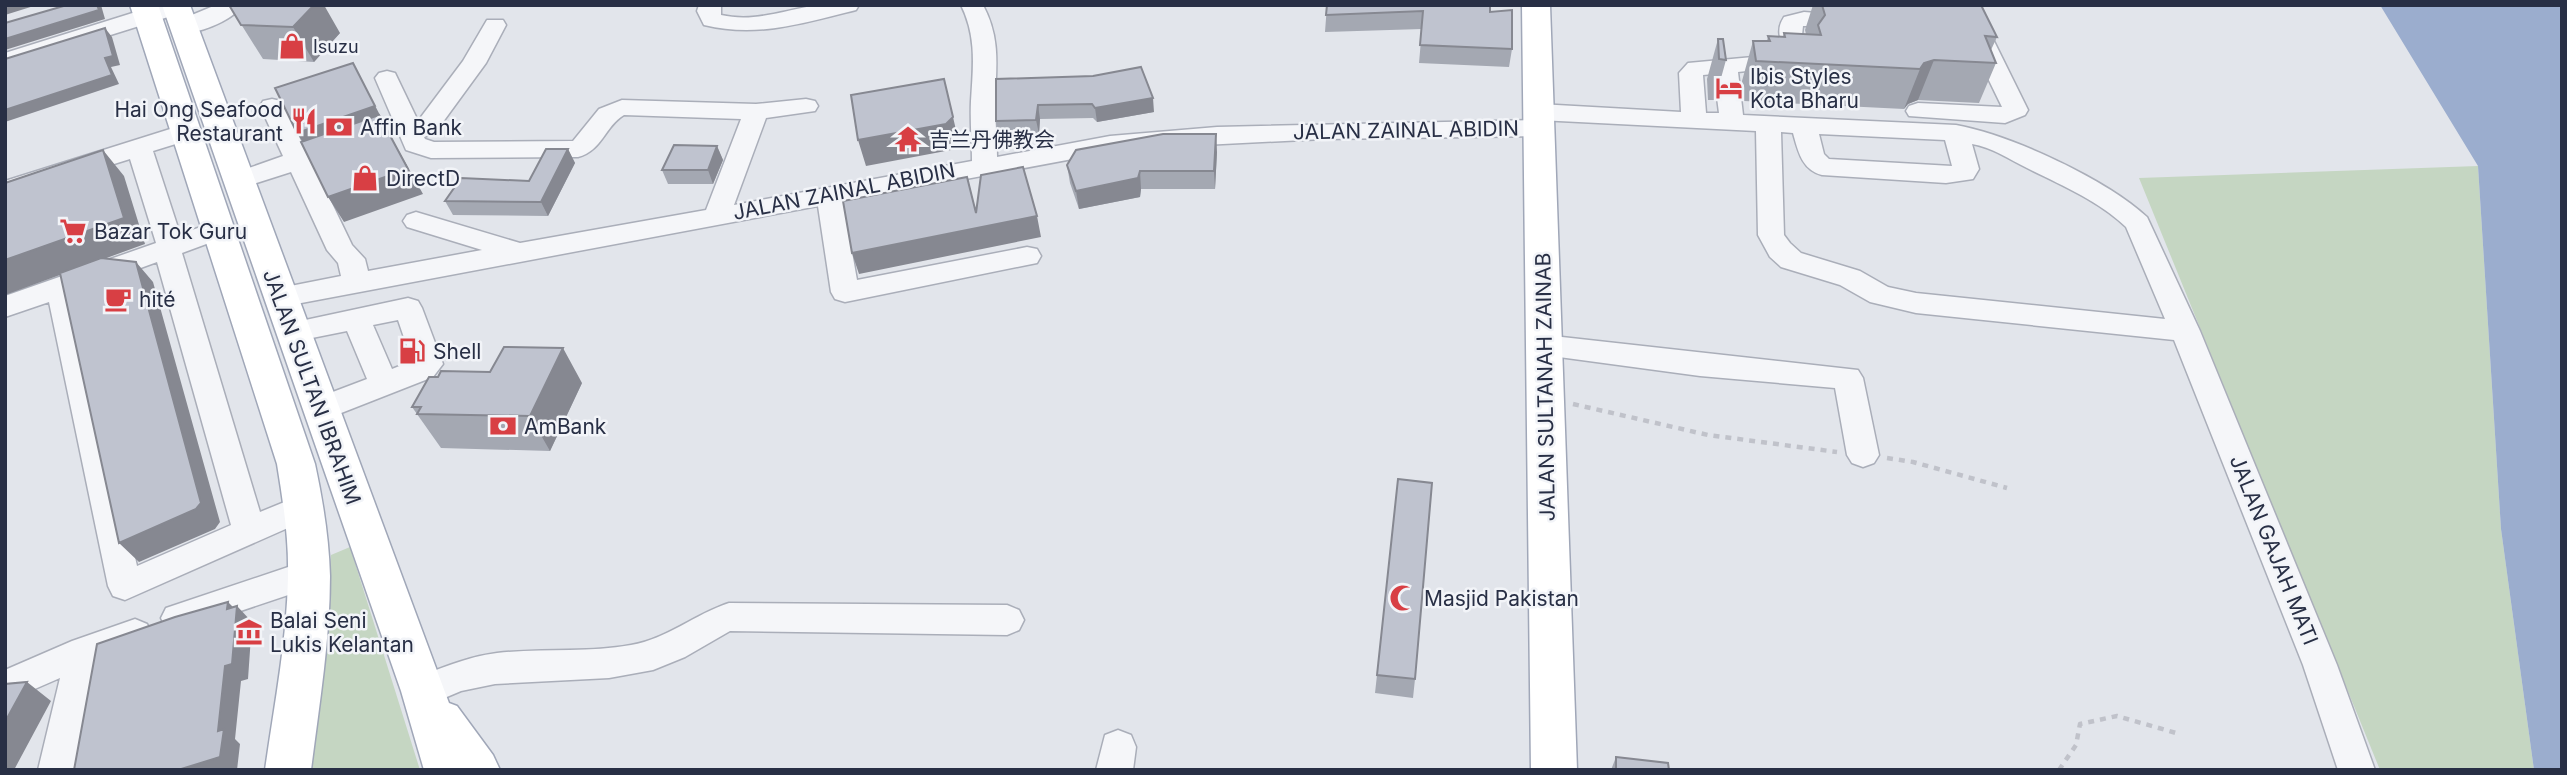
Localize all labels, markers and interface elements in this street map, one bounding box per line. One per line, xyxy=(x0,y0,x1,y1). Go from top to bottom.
shop icon: Isuzu xyxy=(277,31,307,61)
place label: Isuzu xyxy=(313,36,359,57)
place label: Ibis Styles Kota Bharu xyxy=(1750,64,1859,113)
hotel icon: Ibis Styles Kota Bharu xyxy=(1714,73,1744,103)
place label: Hai Ong Seafood Restaurant xyxy=(114,97,283,146)
restaurant icon: Hai Ong Seafood Restaurant xyxy=(289,106,319,136)
bank icon: Affin Bank xyxy=(324,112,354,142)
place label: Affin Bank xyxy=(360,115,463,140)
street label: JALAN ZAINAL ABIDIN xyxy=(1293,116,1519,144)
temple icon: 吉兰丹佛教会 xyxy=(893,124,923,154)
place label: 吉兰丹佛教会 xyxy=(929,127,1055,152)
street label: JALAN ZAINAL ABIDIN xyxy=(731,157,957,225)
shop icon: DirectD xyxy=(350,163,380,193)
place label: DirectD xyxy=(386,166,460,191)
supermarket icon: Bazar Tok Guru xyxy=(58,216,88,246)
place label: Bazar Tok Guru xyxy=(94,219,247,244)
street label: JALAN SULTANAH ZAINAB xyxy=(1530,253,1560,521)
street label: JALAN SULTAN IBRAHIM xyxy=(258,266,366,508)
cafe icon: hité xyxy=(103,284,133,314)
place label: hité xyxy=(139,287,175,312)
fuel station icon: Shell xyxy=(397,336,427,366)
place label: Shell xyxy=(433,339,481,364)
bank icon: AmBank xyxy=(488,411,518,441)
place label: AmBank xyxy=(524,414,607,439)
street label: JALAN GAJAH MATI xyxy=(2225,452,2323,648)
mosque icon: Masjid Pakistan xyxy=(1388,583,1418,613)
place label: Masjid Pakistan xyxy=(1424,586,1579,611)
place label: Balai Seni Lukis Kelantan xyxy=(270,608,414,657)
museum icon: Balai Seni Lukis Kelantan xyxy=(234,617,264,647)

